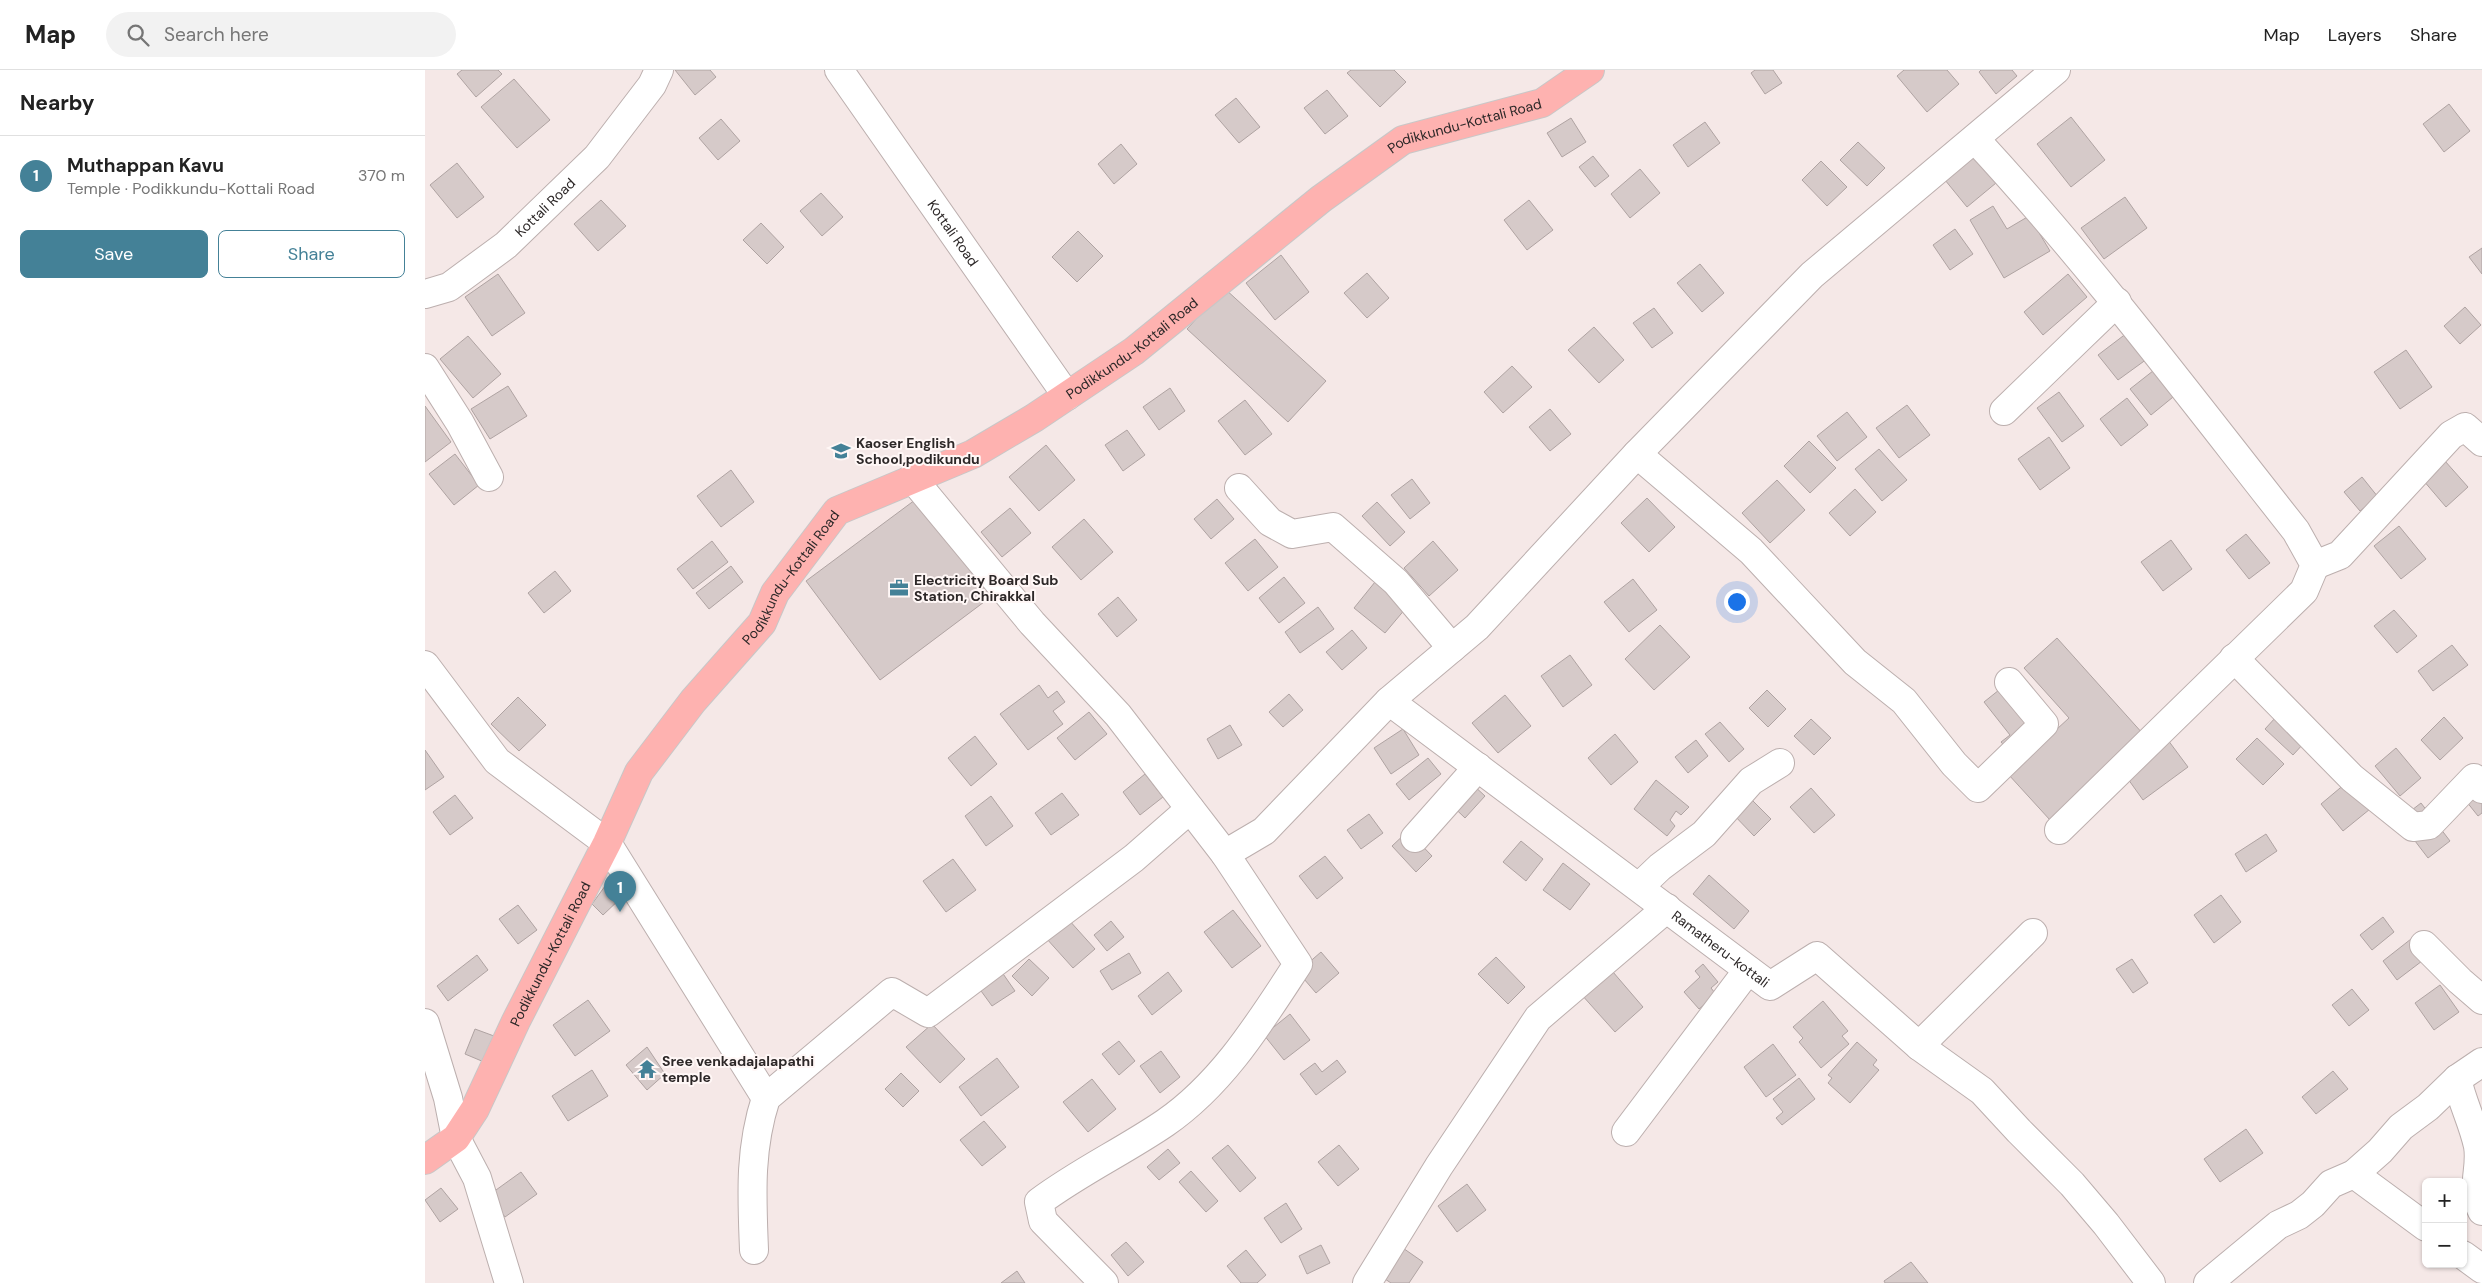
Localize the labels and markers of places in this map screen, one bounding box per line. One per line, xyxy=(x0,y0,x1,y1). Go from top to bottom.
place label: Kaoser English School,podikundu xyxy=(856,434,980,468)
school or university icon: Kaoser English School,podikundu xyxy=(830,440,852,462)
place label: Electricity Board Sub Station, Chirakkal xyxy=(914,571,1059,605)
office icon: Electricity Board Sub Station, Chirakkal xyxy=(888,577,910,599)
pin: 1 xyxy=(604,871,636,912)
place label: Sree venkadajalapathi temple xyxy=(662,1052,814,1086)
temple icon: Sree venkadajalapathi temple xyxy=(636,1058,658,1080)

